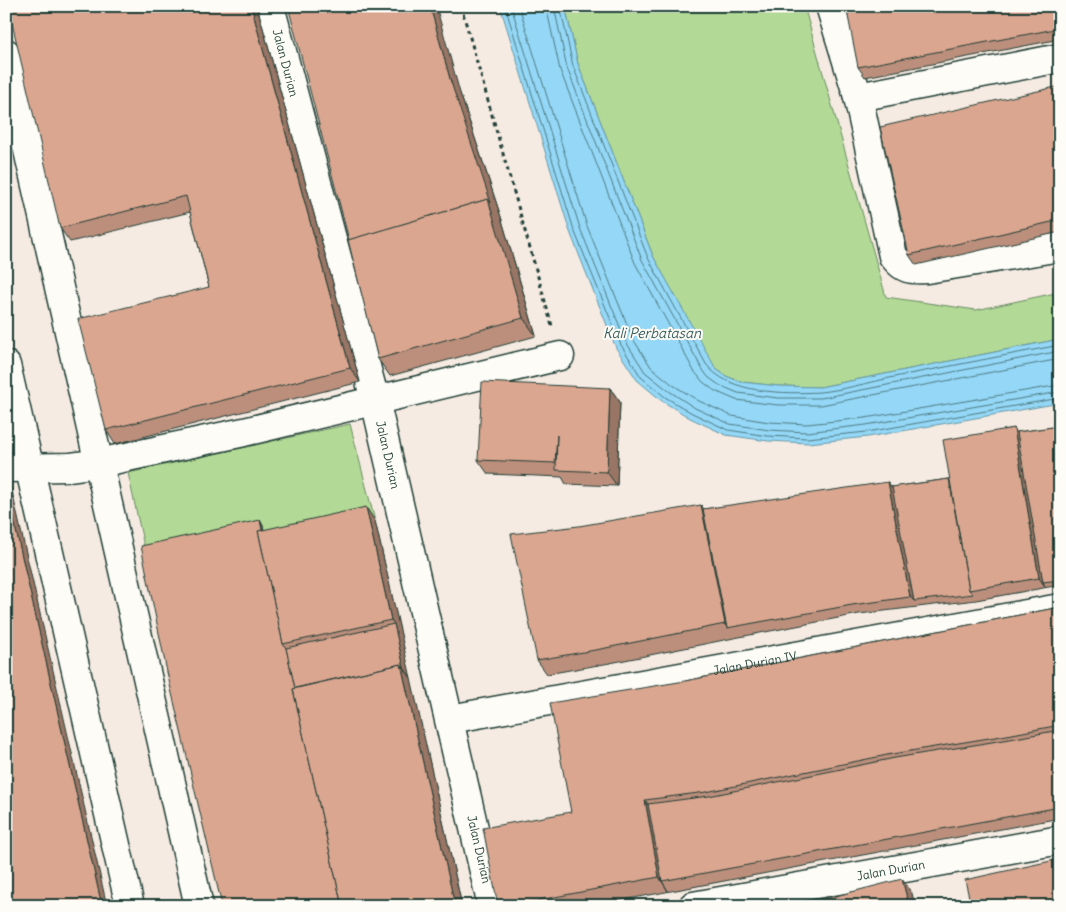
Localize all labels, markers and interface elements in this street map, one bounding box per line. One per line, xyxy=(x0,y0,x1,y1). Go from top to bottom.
street label: Jalan Durian xyxy=(270,27,302,98)
water label: Kali Perbatasan xyxy=(603,324,702,342)
street label: Jalan Durian xyxy=(373,419,403,490)
street label: Jalan Durian IV xyxy=(712,648,798,678)
street label: Jalan Durian xyxy=(464,814,495,885)
street label: Jalan Durian xyxy=(855,856,926,883)

